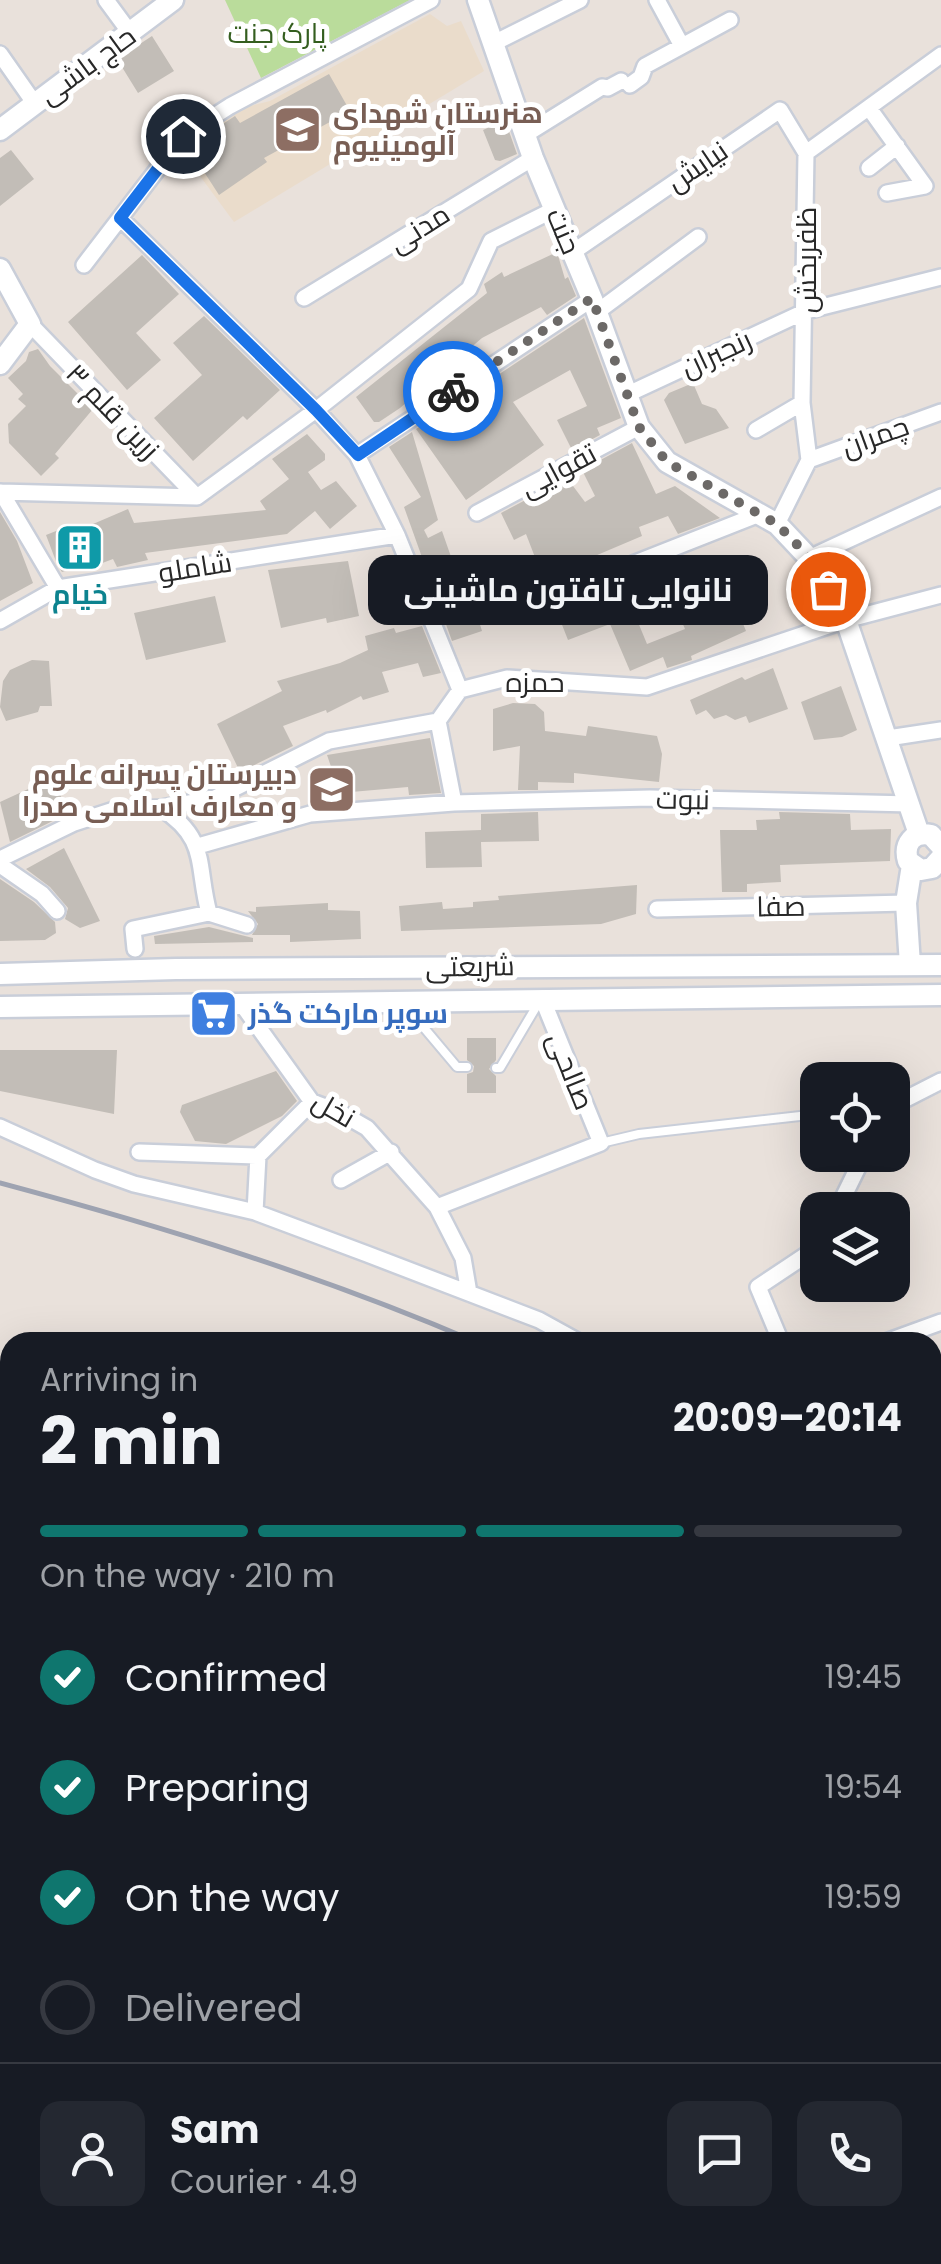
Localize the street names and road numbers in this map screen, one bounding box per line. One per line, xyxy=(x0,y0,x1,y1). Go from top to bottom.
street label: حاج باشی xyxy=(31,17,144,114)
street label: نیایش xyxy=(659,132,736,201)
street label: مدنی xyxy=(381,195,457,262)
street label: جنت xyxy=(536,202,591,260)
street label: ظفربخش xyxy=(787,207,826,313)
street label: رنجبران xyxy=(674,320,758,387)
street label: زرین قلم ۳ xyxy=(57,355,168,468)
street label: چمران xyxy=(836,406,914,467)
street label: تقوایی xyxy=(513,434,604,507)
street label: شاملو xyxy=(155,542,235,593)
street label: حمزه xyxy=(505,663,565,702)
street label: نبوت xyxy=(656,780,710,819)
street label: صفا xyxy=(756,887,806,926)
street label: شریعتی xyxy=(425,946,515,987)
street label: صالحی xyxy=(537,1027,604,1116)
street label: نخل xyxy=(305,1082,363,1137)

